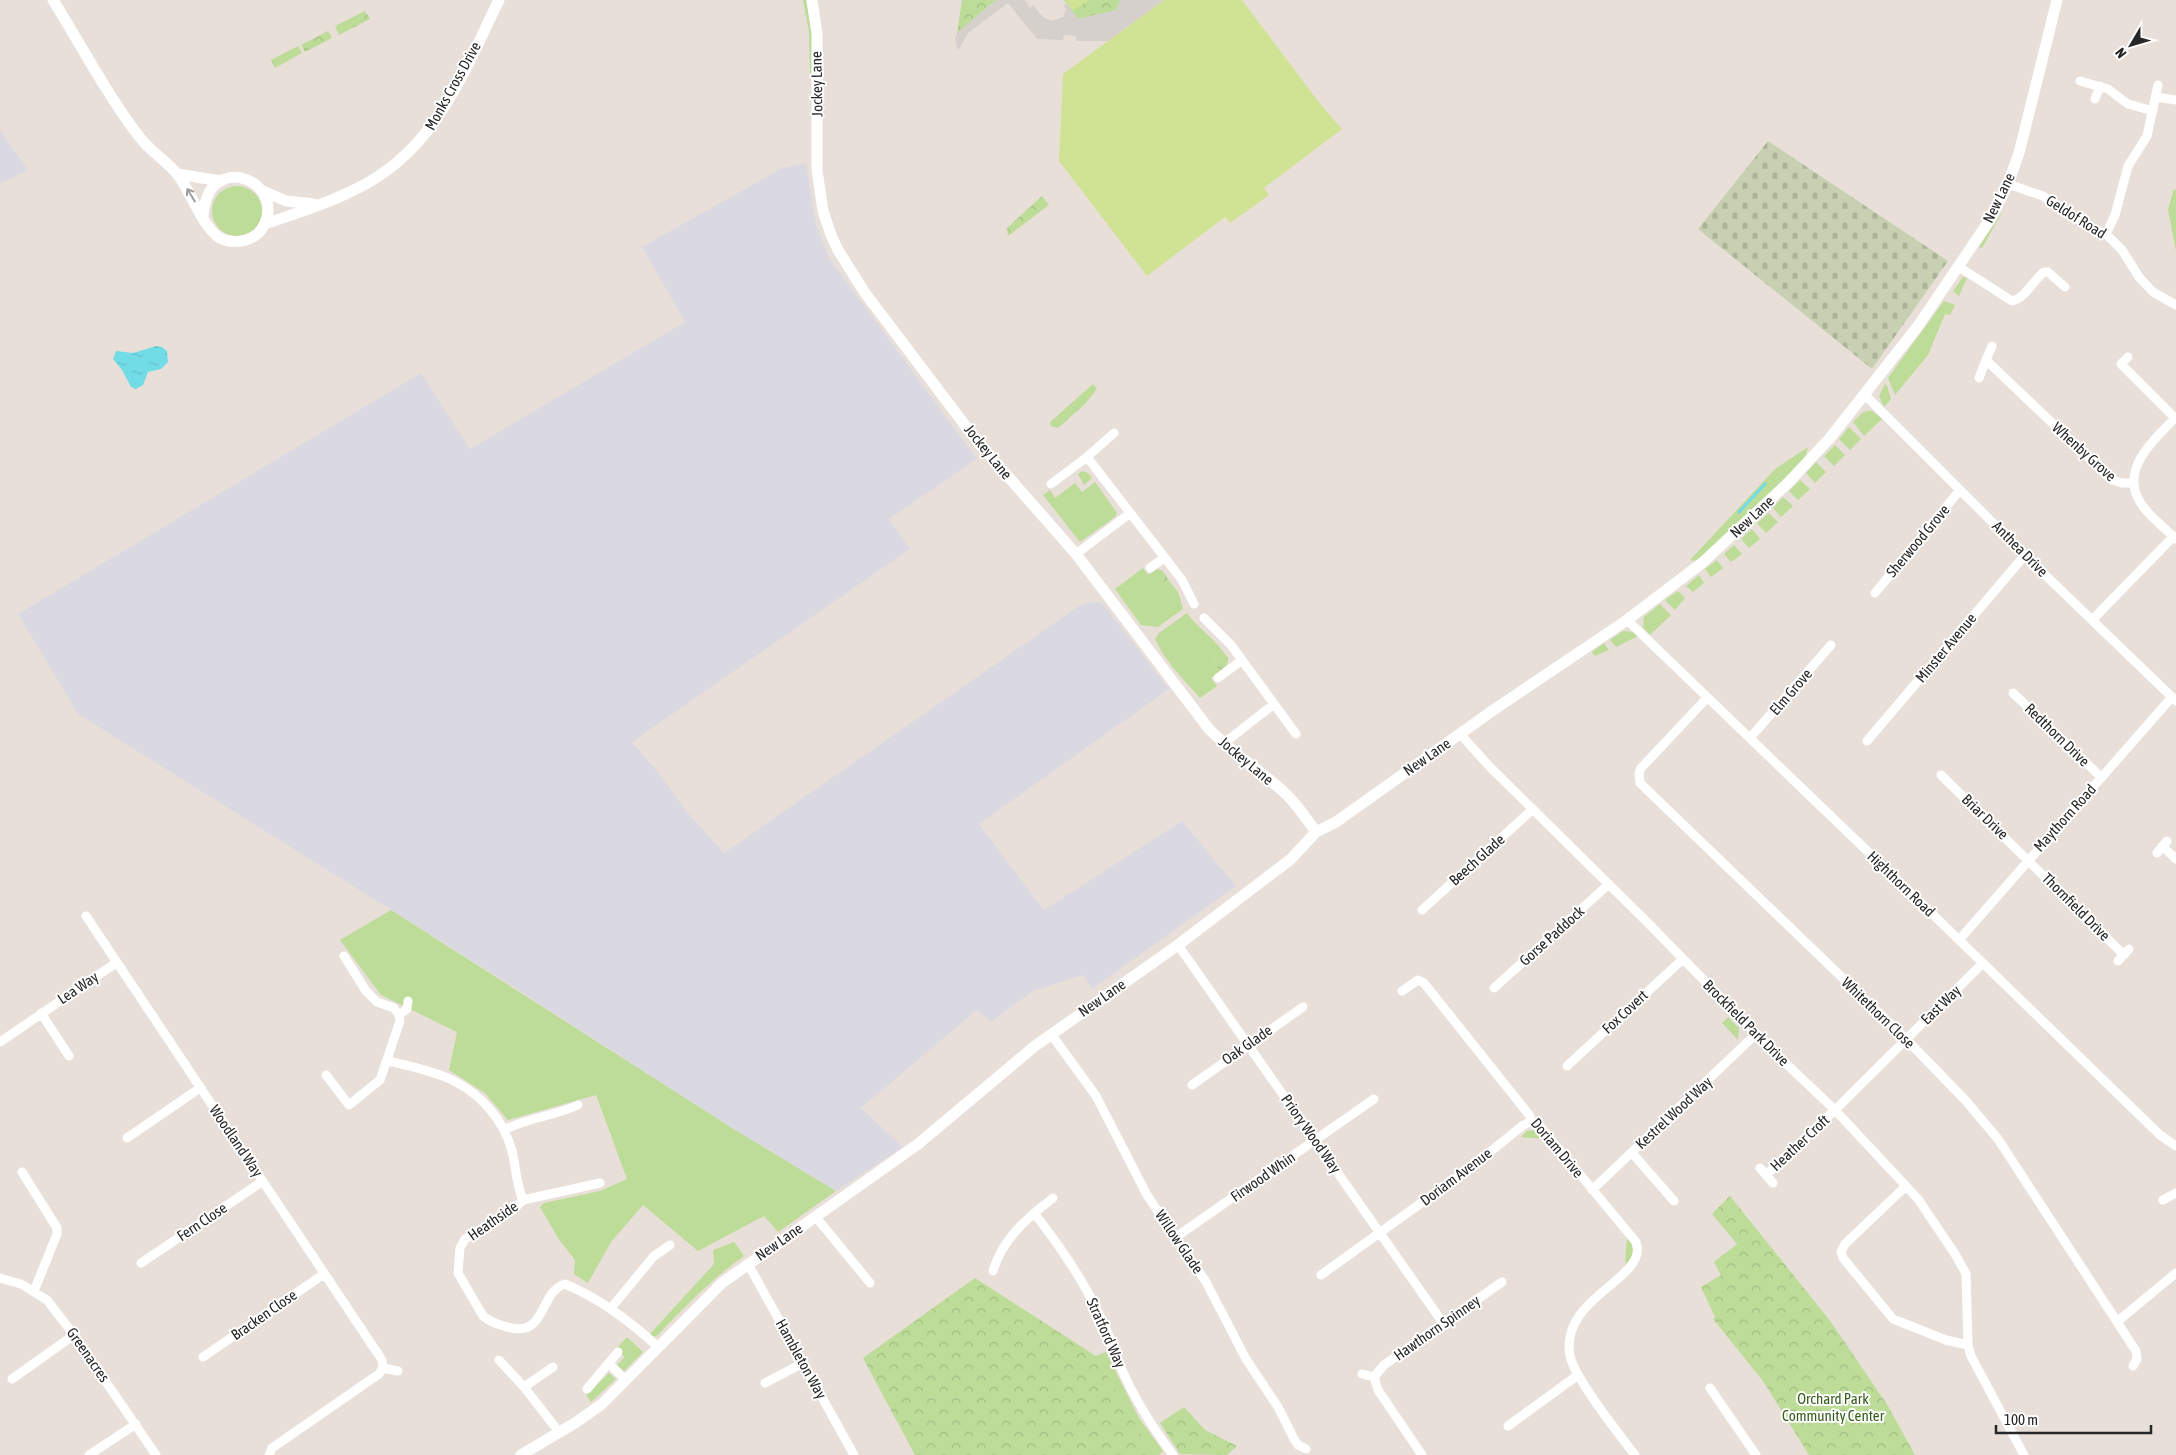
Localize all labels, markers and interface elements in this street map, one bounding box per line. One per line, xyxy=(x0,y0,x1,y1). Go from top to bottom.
north arrow xyxy=(2106,20,2156,70)
street label: Monks Cross Drive xyxy=(421,38,484,133)
text: N xyxy=(2112,45,2130,61)
street label: Jockey Lane xyxy=(807,51,826,117)
street label: New Lane xyxy=(1979,170,2018,226)
one-way arrow xyxy=(185,188,195,202)
street label: Geldof Road xyxy=(2043,191,2109,242)
street label: Whenby Grove xyxy=(2049,419,2120,485)
street label: Jockey Lane xyxy=(961,421,1016,483)
street label: New Lane xyxy=(1726,492,1777,541)
street label: Sherwood Grove xyxy=(1883,501,1953,580)
street label: Anthea Drive xyxy=(1989,517,2052,580)
street label: Minster Avenue xyxy=(1912,609,1980,686)
street label: Elm Grove xyxy=(1766,665,1815,718)
street label: Redthorn Drive xyxy=(2022,700,2093,770)
street label: Jockey Lane xyxy=(1216,733,1277,788)
street label: New Lane xyxy=(1400,734,1454,779)
street label: Maythorn Road xyxy=(2030,781,2099,855)
street label: Briar Drive xyxy=(1959,791,2012,843)
street label: Beech Glade xyxy=(1446,830,1508,889)
street label: Highthorn Road xyxy=(1864,847,1939,920)
street label: Thornfield Drive xyxy=(2039,869,2114,944)
street label: Gorse Paddock xyxy=(1516,902,1588,969)
street label: Lea Way xyxy=(54,968,101,1007)
street label: Whitethorn Close xyxy=(1838,974,1918,1052)
street label: New Lane xyxy=(1075,975,1129,1020)
street label: Brockfield Park Drive xyxy=(1700,976,1793,1069)
street label: East Way xyxy=(1917,982,1964,1028)
street label: Fox Covert xyxy=(1598,986,1651,1037)
street label: Oak Glade xyxy=(1218,1021,1275,1068)
street label: Kestrel Wood Way xyxy=(1632,1073,1715,1152)
street label: Priory Wood Way xyxy=(1278,1091,1345,1176)
street label: Woodland Way xyxy=(206,1102,267,1180)
street label: Heather Croft xyxy=(1767,1111,1833,1174)
street label: Doriam Drive xyxy=(1528,1115,1587,1181)
street label: Doriam Avenue xyxy=(1417,1144,1495,1209)
street label: Firwood Whin xyxy=(1227,1148,1298,1205)
street label: Heathside xyxy=(465,1197,521,1244)
street label: Fern Close xyxy=(174,1199,230,1244)
street label: Willow Glade xyxy=(1152,1207,1207,1277)
street label: New Lane xyxy=(752,1219,806,1264)
street label: Bracken Close xyxy=(228,1286,300,1343)
street label: Hawthorn Spinney xyxy=(1390,1292,1483,1364)
street label: Stratford Way xyxy=(1084,1295,1129,1370)
street label: Hambleton Way xyxy=(773,1316,830,1402)
street label: Greenacres xyxy=(64,1324,113,1385)
park label: Orchard Park Community Center xyxy=(1782,1390,1885,1424)
scale bar xyxy=(1996,1402,2151,1434)
text: 100 m xyxy=(2004,1411,2038,1428)

